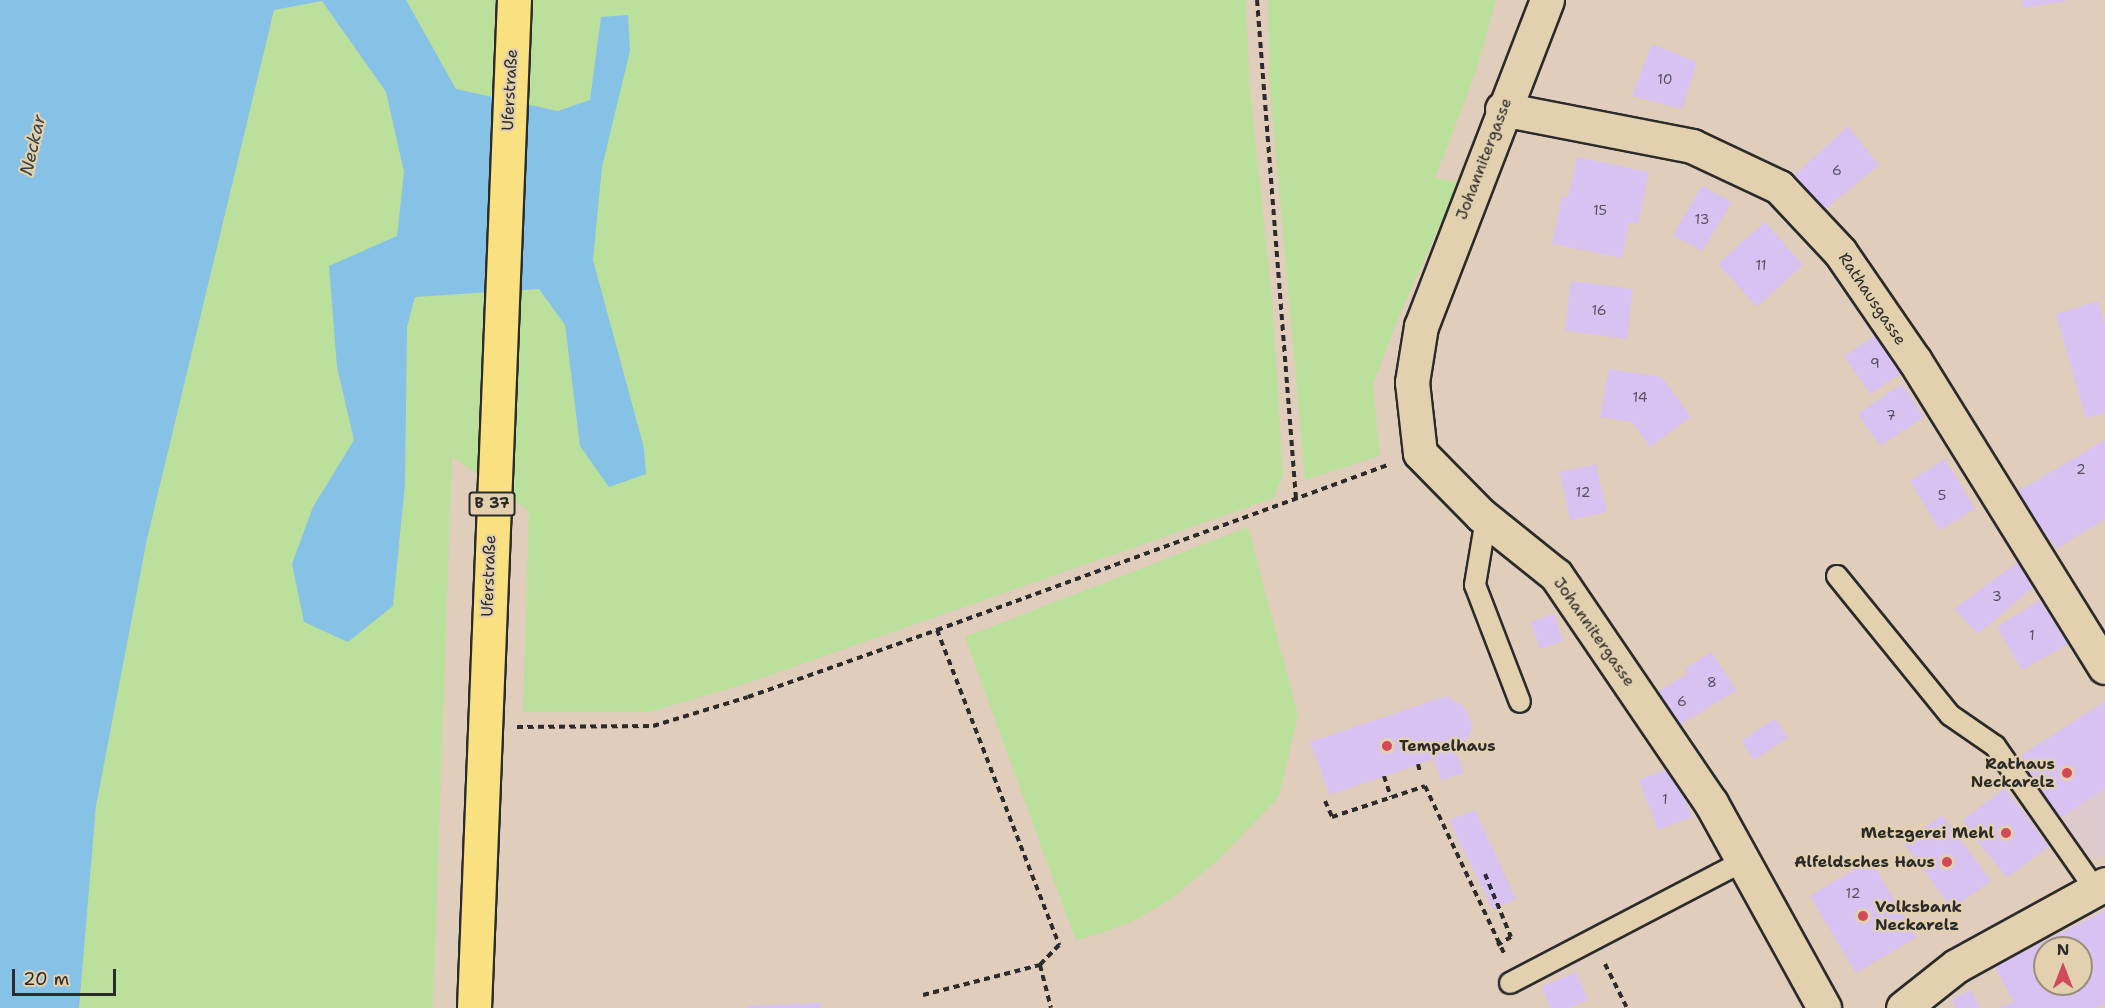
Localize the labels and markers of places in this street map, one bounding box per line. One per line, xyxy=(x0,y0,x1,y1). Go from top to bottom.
place label: Tempelhaus xyxy=(1399,736,1496,756)
marker: Tempelhaus xyxy=(1380,739,1394,753)
place label: Rathaus Neckarelz xyxy=(1971,754,2055,792)
marker: Rathaus Neckarelz xyxy=(2060,766,2074,780)
place label: Metzgerei Mehl xyxy=(1861,823,1994,843)
marker: Metzgerei Mehl xyxy=(1999,826,2013,840)
place label: Alfeldsches Haus xyxy=(1794,852,1935,872)
marker: Alfeldsches Haus xyxy=(1940,855,1954,869)
place label: Volksbank Neckarelz xyxy=(1875,897,1962,935)
marker: Volksbank Neckarelz xyxy=(1856,909,1870,923)

